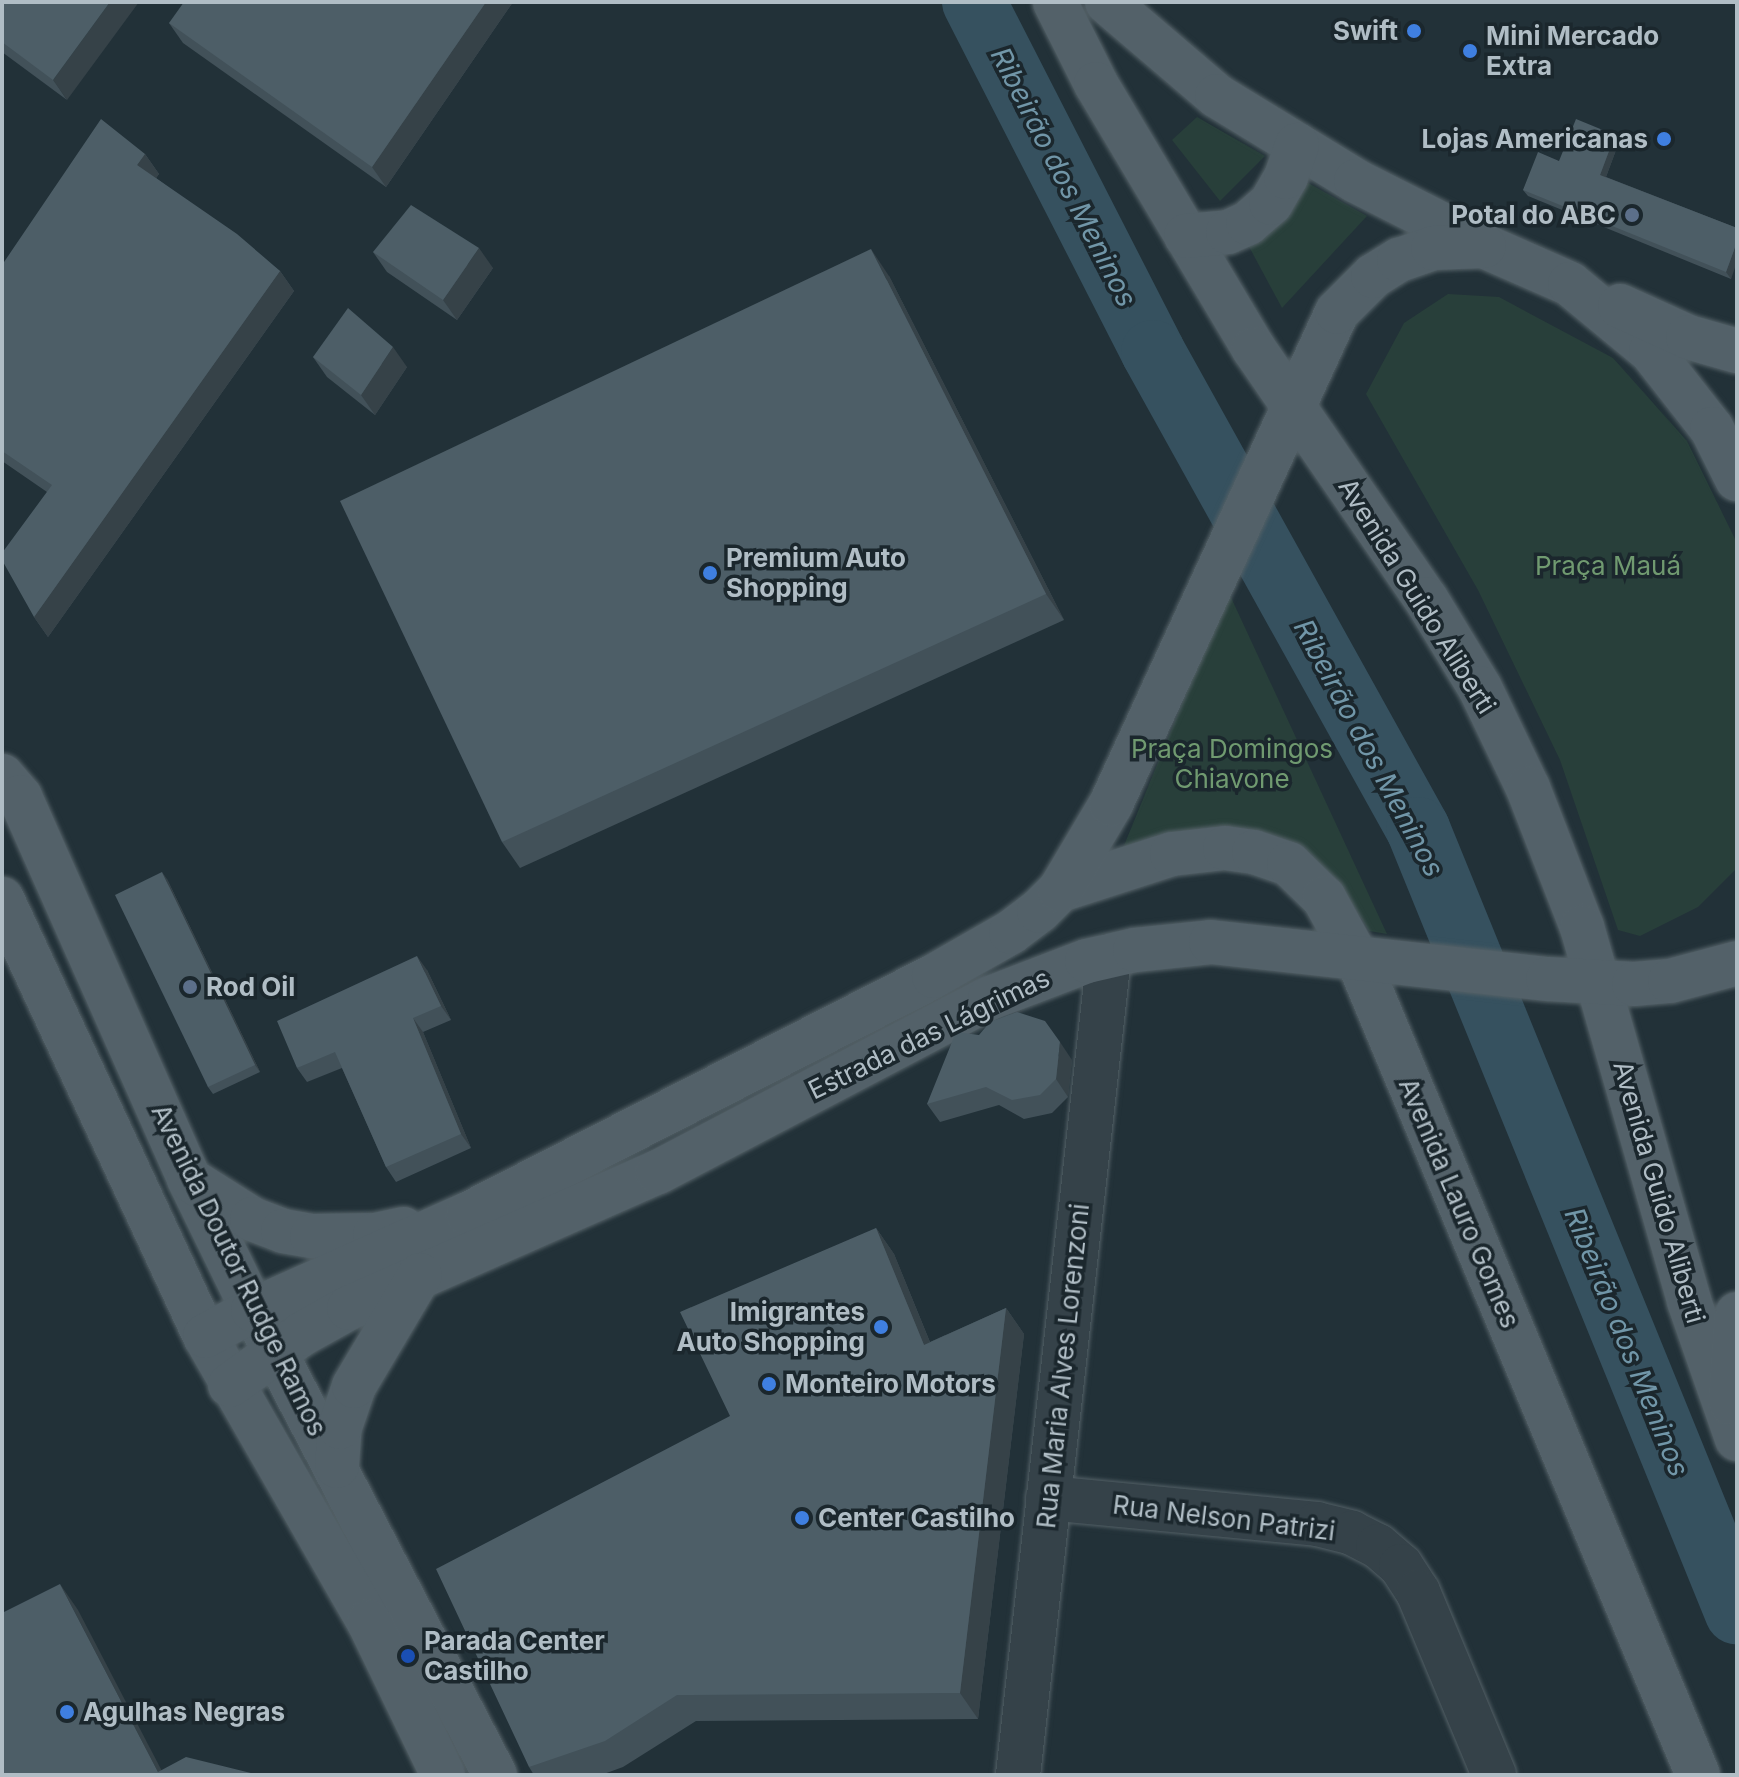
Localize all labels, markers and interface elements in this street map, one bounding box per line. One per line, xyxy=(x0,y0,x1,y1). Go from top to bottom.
place label: Swift xyxy=(1333,15,1398,47)
place label: Mini Mercado Extra xyxy=(1486,20,1659,82)
marker: Swift xyxy=(1405,22,1423,40)
water label: Ribeirão dos Meninos xyxy=(984,42,1144,312)
marker: Mini Mercado Extra xyxy=(1461,42,1479,60)
place label: Lojas Americanas xyxy=(1422,123,1648,155)
marker: Lojas Americanas xyxy=(1655,130,1673,148)
place label: Potal do ABC xyxy=(1451,199,1616,231)
marker: Potal do ABC xyxy=(1623,206,1641,224)
street label: Avenida Guido Aliberti xyxy=(1332,473,1502,719)
place label: Premium Auto Shopping xyxy=(726,542,906,604)
park label: Praça Mauá xyxy=(1535,550,1681,582)
marker: Premium Auto Shopping xyxy=(701,564,719,582)
water label: Ribeirão dos Meninos xyxy=(1287,614,1451,882)
park label: Praça Domingos Chiavone xyxy=(1131,733,1333,794)
street label: Estrada das Lágrimas xyxy=(803,962,1055,1106)
place label: Rod Oil xyxy=(206,971,295,1003)
marker: Rod Oil xyxy=(181,978,199,996)
street label: Avenida Guido Aliberti xyxy=(1607,1057,1711,1327)
street label: Avenida Lauro Gomes xyxy=(1392,1073,1526,1333)
street label: Avenida Doutor Rudge Ramos xyxy=(145,1099,333,1441)
street label: Rua Maria Alves Lorenzoni xyxy=(1030,1202,1096,1530)
water label: Ribeirão dos Meninos xyxy=(1558,1203,1696,1481)
place label: Imigrantes Auto Shopping xyxy=(676,1296,865,1358)
marker: Imigrantes Auto Shopping xyxy=(872,1318,890,1336)
place label: Monteiro Motors xyxy=(785,1368,996,1400)
marker: Monteiro Motors xyxy=(760,1375,778,1393)
street label: Rua Nelson Patrizi xyxy=(1111,1489,1337,1547)
place label: Center Castilho xyxy=(818,1502,1015,1534)
marker: Center Castilho xyxy=(793,1509,811,1527)
place label: Parada Center Castilho xyxy=(424,1625,605,1686)
marker: Parada Center Castilho xyxy=(399,1647,417,1665)
place label: Agulhas Negras xyxy=(83,1696,285,1728)
marker: Agulhas Negras xyxy=(58,1703,76,1721)

